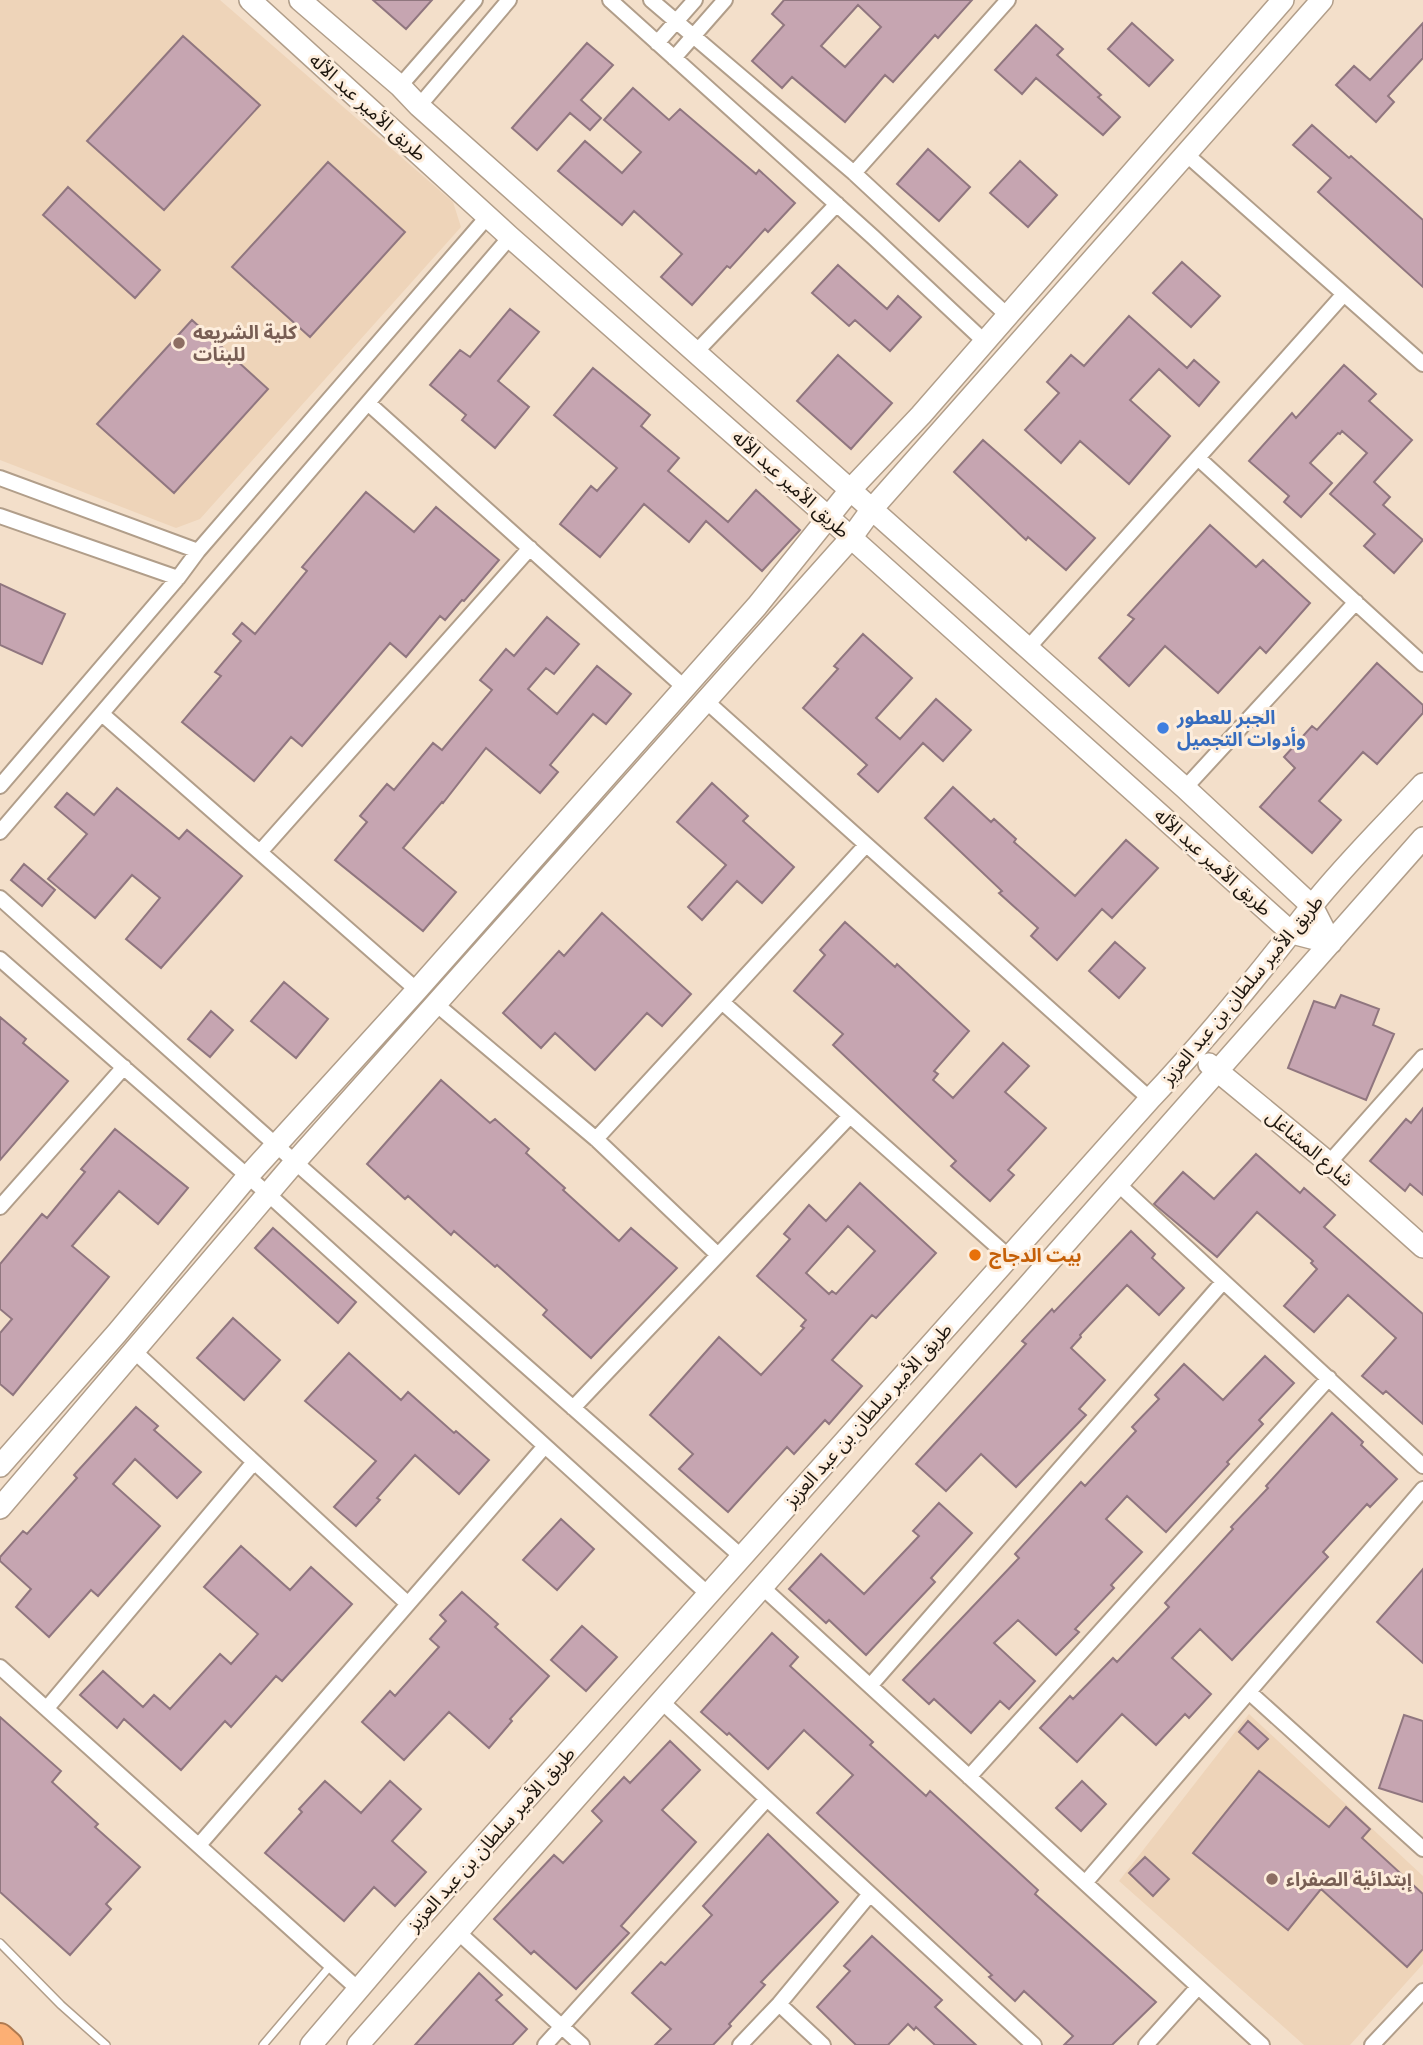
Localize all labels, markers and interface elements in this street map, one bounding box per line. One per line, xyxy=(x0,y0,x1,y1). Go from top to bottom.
street label: طريق الأمير عبد الأله xyxy=(305,48,432,166)
place label: كلية الشريعه للبنات xyxy=(193,321,297,366)
marker: كلية الشريعه للبنات xyxy=(171,335,187,351)
street label: طريق الأمير عبد الأله xyxy=(728,425,855,543)
place label: الجبر للعطور وأدوات التجميل xyxy=(1176,706,1306,751)
marker: الجبر للعطور وأدوات التجميل xyxy=(1155,720,1171,736)
street label: طريق الأمير عبد الأله xyxy=(1150,803,1277,921)
street label: طريق الأمير سلطان بن عبد العزيز xyxy=(1155,891,1328,1090)
street label: شارع المشاغل xyxy=(1260,1105,1358,1193)
place label: بيت الدجاج xyxy=(989,1244,1082,1269)
marker: بيت الدجاج xyxy=(967,1247,983,1263)
street label: طريق الأمير سلطان بن عبد العزيز xyxy=(778,1318,957,1513)
street label: طريق الأمير سلطان بن عبد العزيز xyxy=(401,1742,580,1937)
place label: إبتدائية الصفراء xyxy=(1286,1868,1412,1892)
marker: إبتدائية الصفراء xyxy=(1264,1871,1280,1887)

